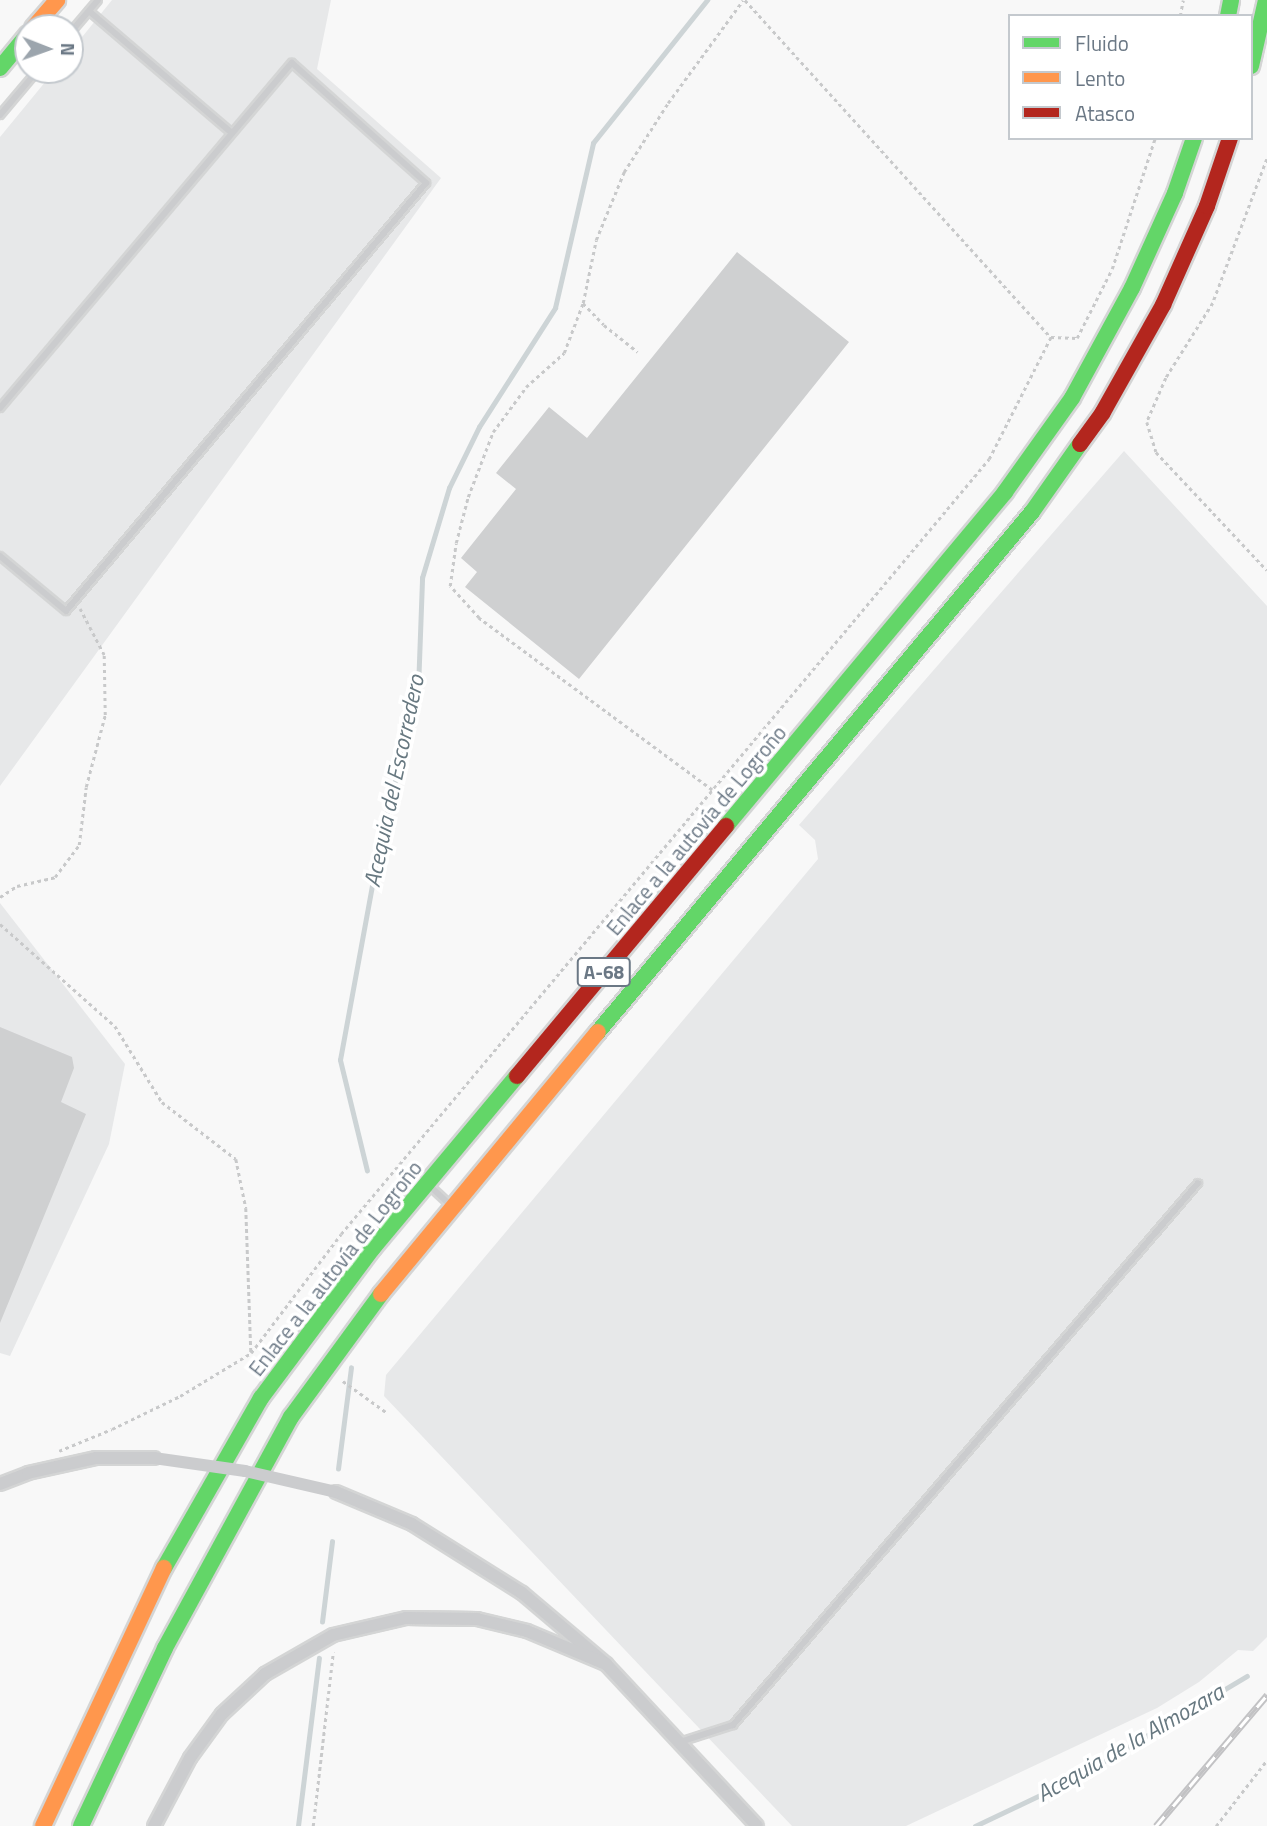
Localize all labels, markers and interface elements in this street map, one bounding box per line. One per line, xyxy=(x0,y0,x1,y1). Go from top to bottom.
north arrow xyxy=(14,14,84,84)
legend xyxy=(1008,14,1253,140)
text: Fluido xyxy=(1075,27,1129,59)
text: N xyxy=(54,42,83,56)
text: Lento xyxy=(1075,62,1125,94)
text: Atasco xyxy=(1075,97,1135,129)
water label: Acequia del Escorredero xyxy=(358,673,430,889)
street label: Enlace a la autovía de Logroño xyxy=(601,720,791,940)
road number: A-68 xyxy=(576,956,632,988)
street label: Enlace a la autovía de Logroño xyxy=(243,1155,427,1381)
water label: Acequia de la Almozara xyxy=(1032,1678,1228,1808)

